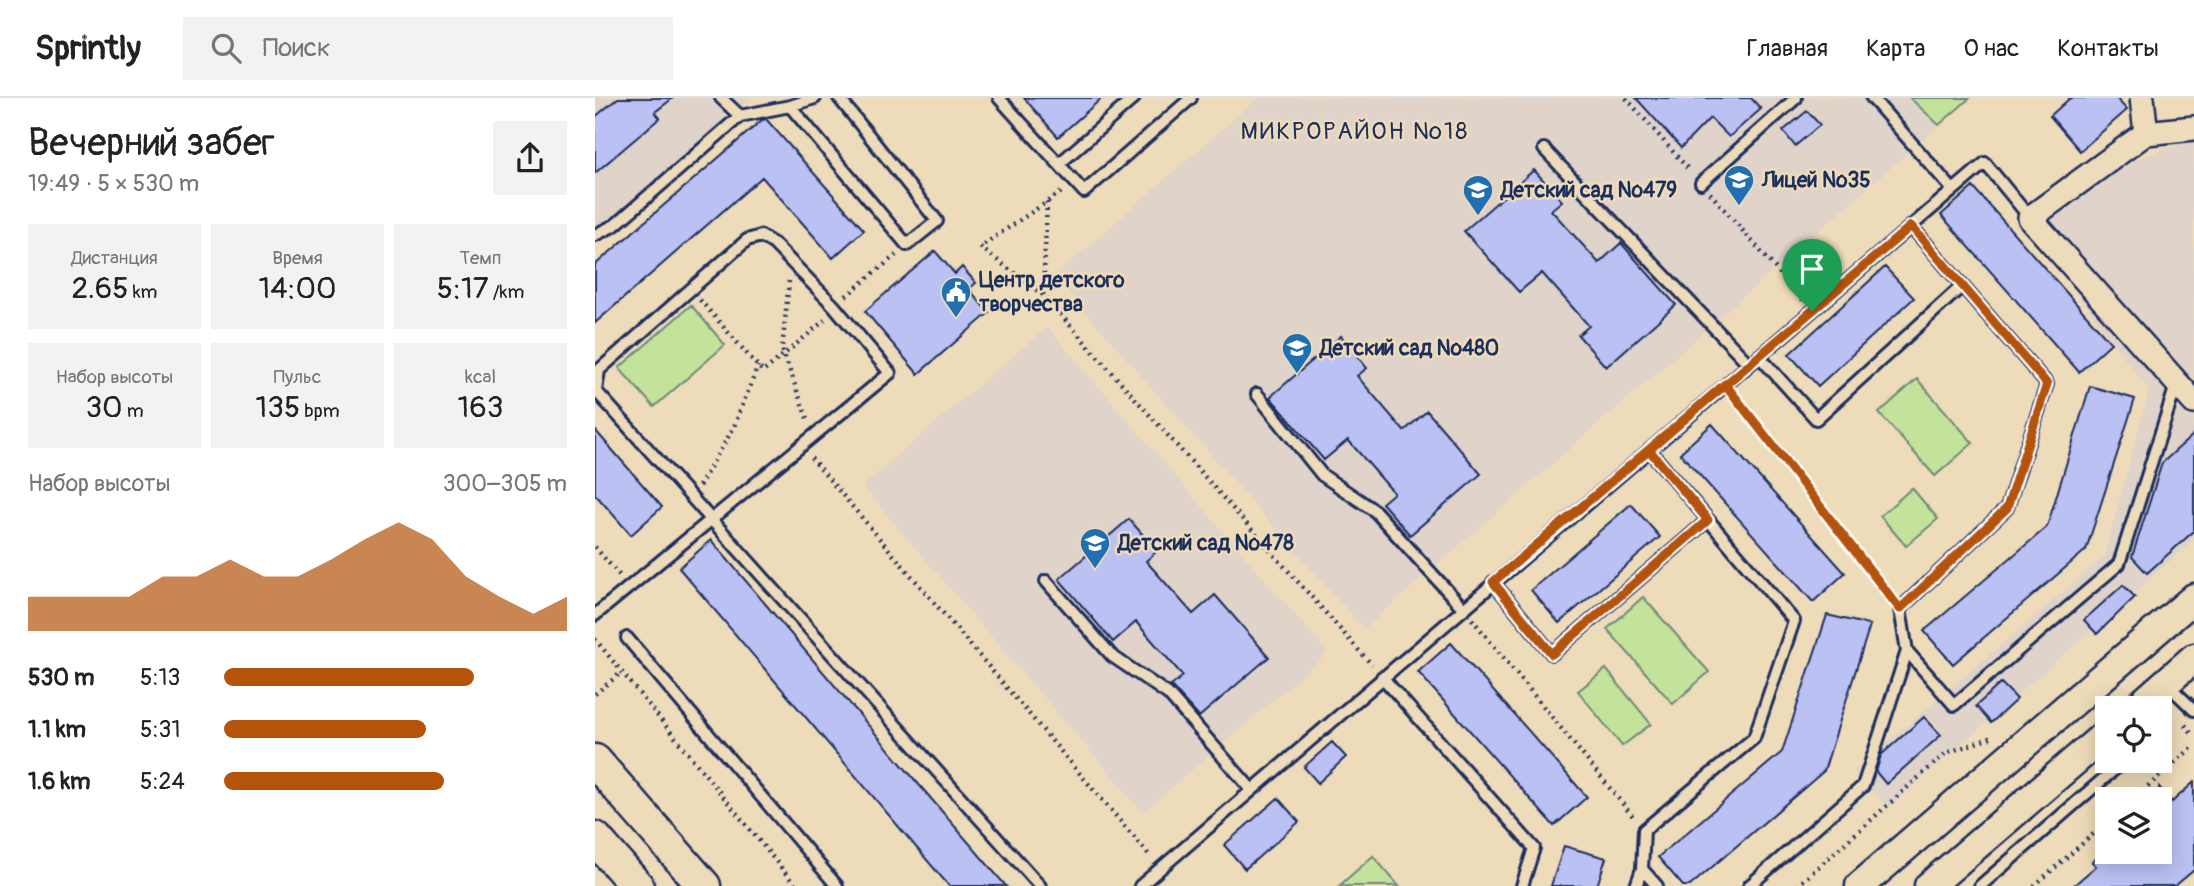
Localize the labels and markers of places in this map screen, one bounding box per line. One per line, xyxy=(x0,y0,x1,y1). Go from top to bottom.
school or university icon: Лицей №35 xyxy=(1722,163,1756,207)
place label: Лицей №35 xyxy=(1761,167,1871,194)
school or university icon: Детский сад №479 xyxy=(1461,173,1495,217)
place label: Детский сад №479 xyxy=(1499,177,1677,204)
pin xyxy=(1782,239,1842,311)
place label: Центр детского творчества xyxy=(979,267,1125,318)
public building icon: Центр детского творчества xyxy=(939,275,973,319)
school or university icon: Детский сад №480 xyxy=(1280,331,1314,375)
place label: Детский сад №480 xyxy=(1318,335,1499,362)
school or university icon: Детский сад №478 xyxy=(1078,526,1112,570)
place label: Детский сад №478 xyxy=(1116,530,1294,557)

